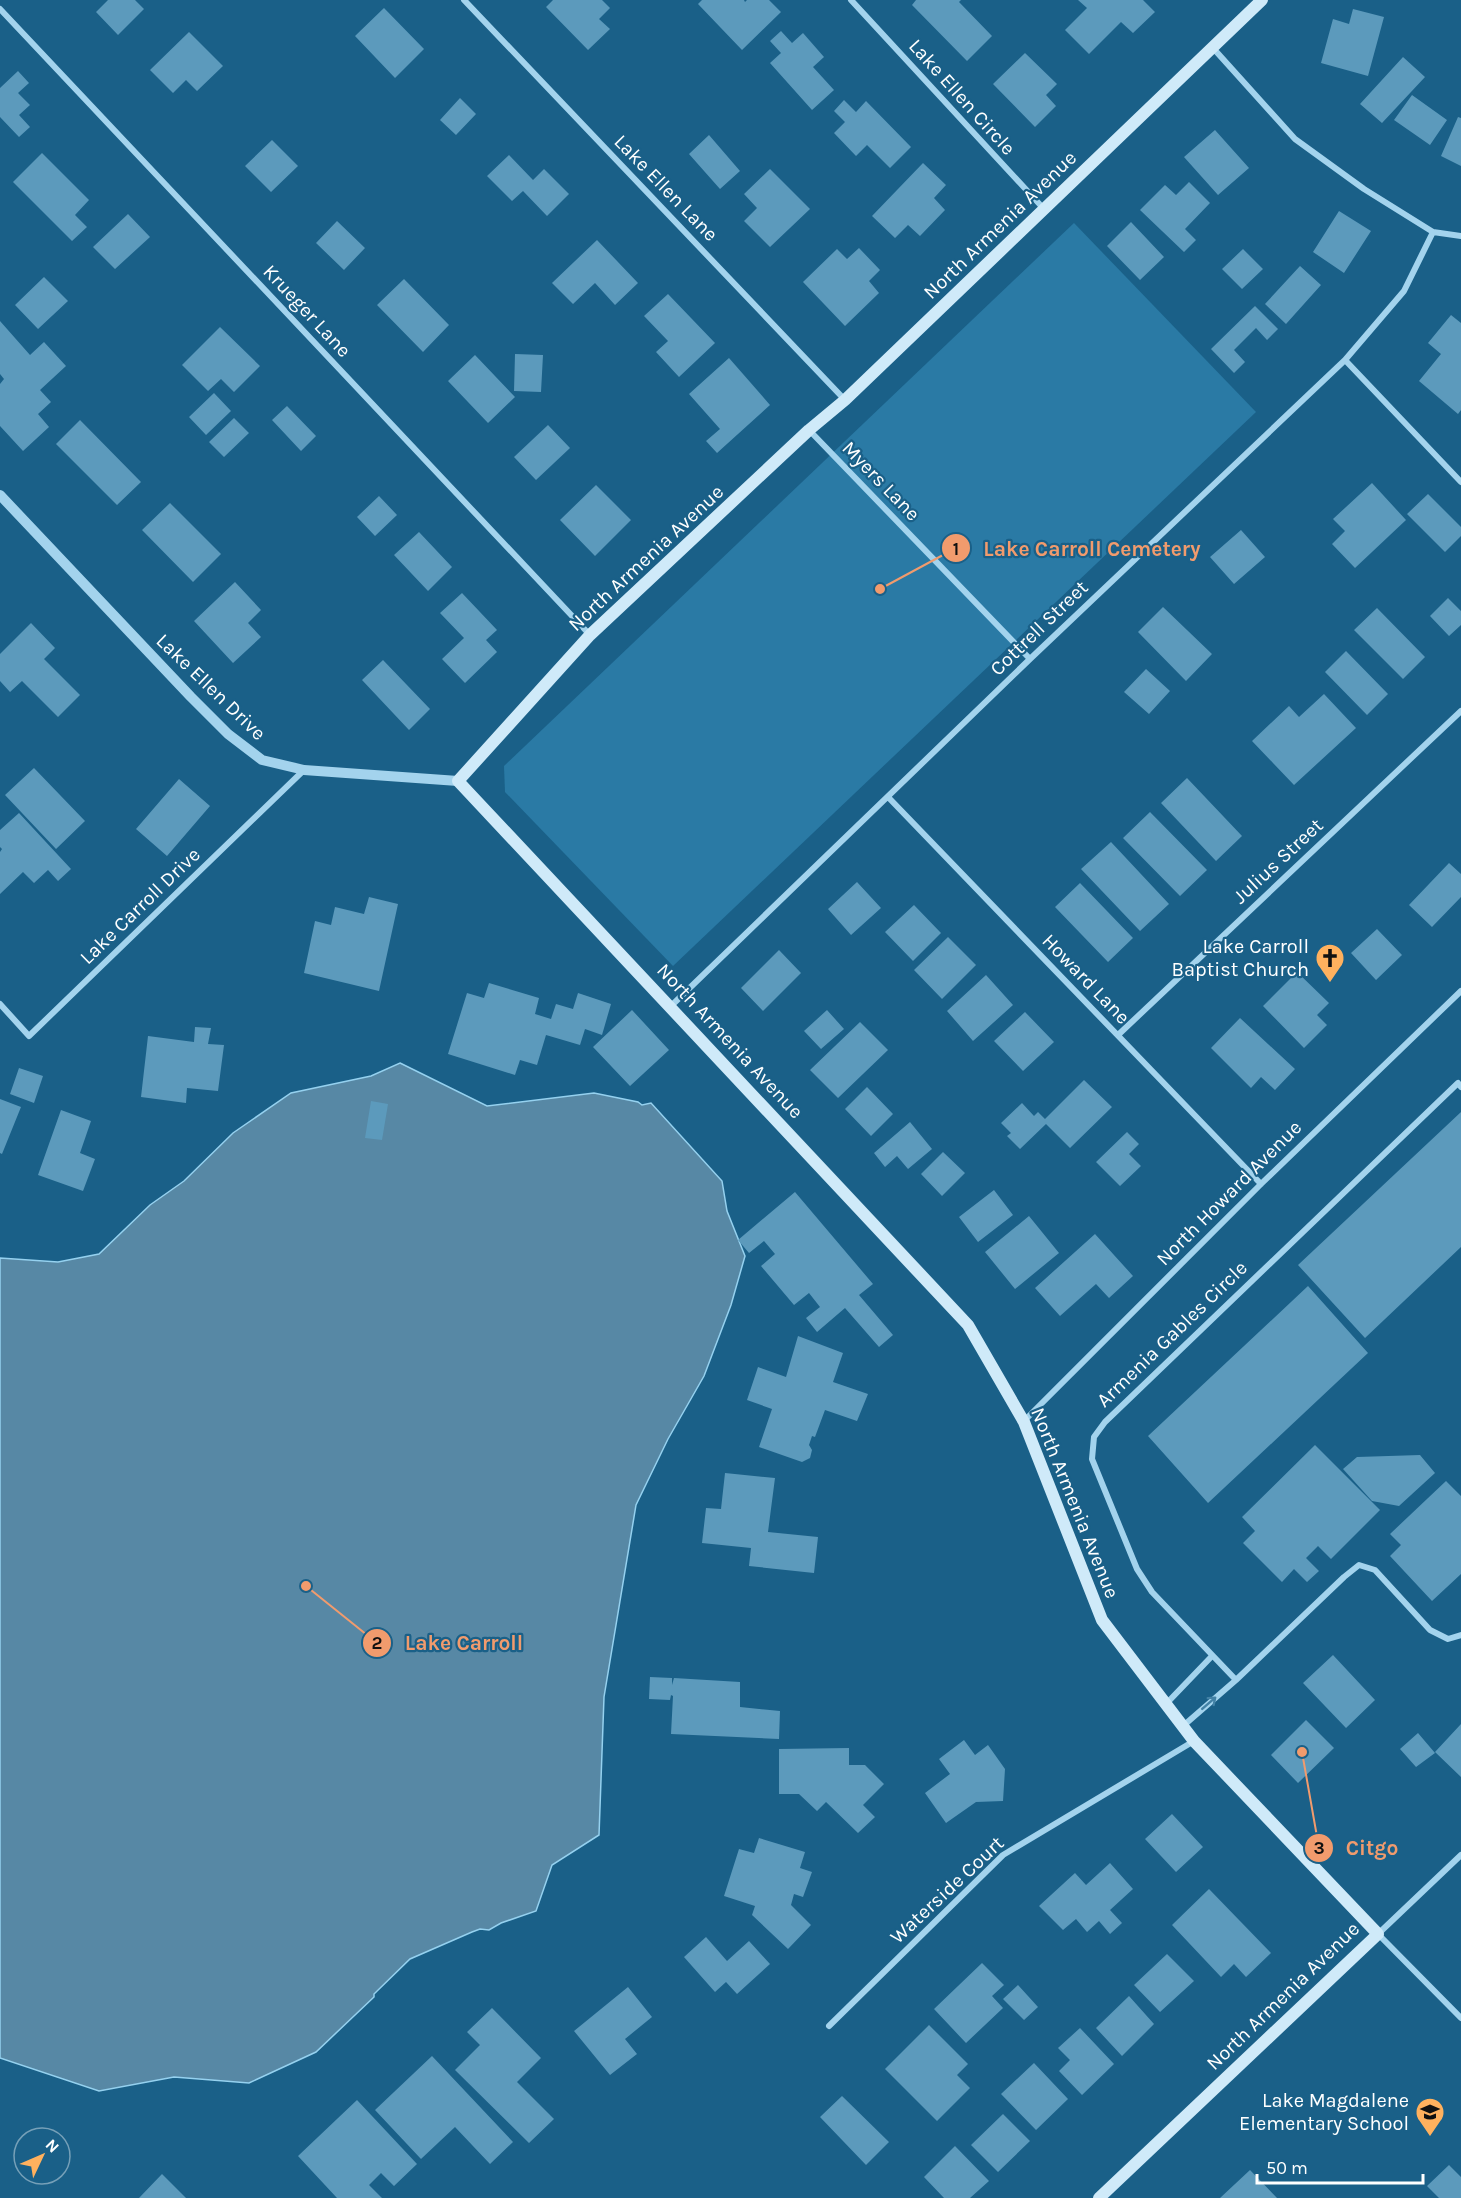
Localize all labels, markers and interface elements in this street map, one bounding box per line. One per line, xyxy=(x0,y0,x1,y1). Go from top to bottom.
street label: Lake Ellen Circle xyxy=(904,34,1020,160)
street label: Lake Ellen Lane xyxy=(609,130,723,246)
street label: North Armenia Avenue xyxy=(919,146,1081,304)
street label: Krueger Lane xyxy=(258,260,356,362)
street label: Myers Lane xyxy=(837,436,925,526)
street label: North Armenia Avenue xyxy=(564,480,728,636)
callout: Lake Carroll Cemetery xyxy=(941,529,1212,568)
text: Lake Carroll Cemetery xyxy=(983,537,1201,561)
text: 1 xyxy=(953,538,959,560)
street label: Cottrell Street xyxy=(985,575,1093,680)
street label: Lake Ellen Drive xyxy=(152,629,270,745)
street label: Julius Street xyxy=(1228,813,1328,908)
street label: Lake Carroll Drive xyxy=(75,843,205,969)
street label: Howard Lane xyxy=(1037,929,1135,1029)
place label: Lake Carroll Baptist Church xyxy=(1172,935,1309,981)
church icon: Lake Carroll Baptist Church xyxy=(1314,942,1346,984)
street label: North Armenia Avenue xyxy=(652,959,808,1123)
street label: North Howard Avenue xyxy=(1152,1116,1306,1270)
street label: Armenia Gables Circle xyxy=(1092,1256,1252,1412)
street label: North Armenia Avenue xyxy=(1026,1404,1124,1602)
callout: Lake Carroll xyxy=(362,1623,535,1662)
text: Lake Carroll xyxy=(405,1631,523,1655)
text: 2 xyxy=(372,1632,382,1654)
one-way arrow xyxy=(1201,1696,1216,1710)
callout: Citgo xyxy=(1304,1828,1410,1867)
street label: Waterside Court xyxy=(886,1831,1009,1948)
text: Citgo xyxy=(1346,1836,1398,1860)
text: 3 xyxy=(1313,1837,1325,1859)
street label: North Armenia Avenue xyxy=(1202,1917,1364,2075)
place label: Lake Magdalene Elementary School xyxy=(1239,2089,1409,2135)
school or university icon: Lake Magdalene Elementary School xyxy=(1414,2096,1446,2138)
north arrow xyxy=(12,2126,72,2186)
text: N xyxy=(42,2135,63,2157)
scale bar xyxy=(1257,2147,1424,2185)
text: 50 m xyxy=(1266,2157,1308,2179)

